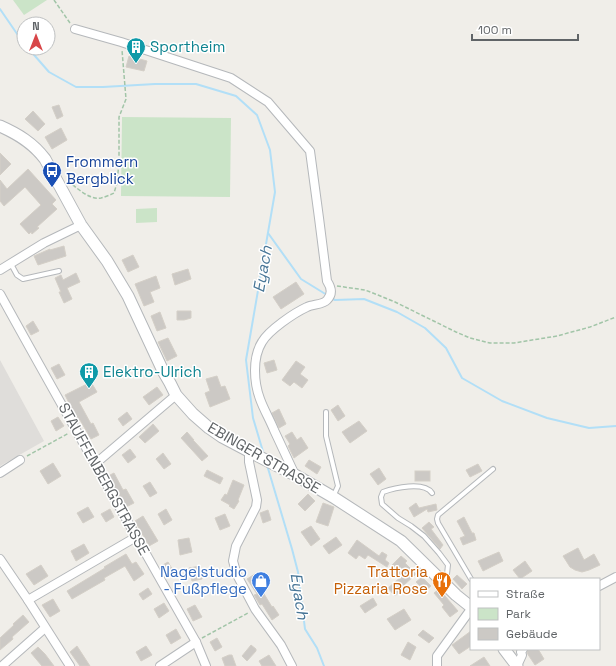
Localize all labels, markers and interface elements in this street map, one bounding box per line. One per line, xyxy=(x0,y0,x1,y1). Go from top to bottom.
north arrow xyxy=(16,16,56,56)
scale bar xyxy=(472,16,578,42)
text: N xyxy=(32,19,40,33)
text: 100 m xyxy=(478,22,512,38)
building icon: Sportheim xyxy=(125,36,147,64)
place label: Sportheim xyxy=(150,37,225,56)
place label: Frommern Bergblick xyxy=(66,152,138,188)
bus stop icon: Frommern Bergblick xyxy=(41,160,63,188)
water label: Eyach xyxy=(248,243,277,294)
building icon: Elektro-Ulrich xyxy=(78,361,100,389)
place label: Elektro-Ulrich xyxy=(103,362,202,381)
street label: STAUFFENBERGSTRASSE xyxy=(55,399,154,558)
street label: EBINGER STRASSE xyxy=(205,418,324,498)
place label: Nagelstudio - Fußpflege xyxy=(160,562,247,598)
place label: Trattoria Pizzaria Rose xyxy=(334,562,428,598)
shop icon: Nagelstudio - Fußpflege xyxy=(250,570,272,598)
restaurant icon: Trattoria Pizzaria Rose xyxy=(431,570,453,598)
water label: Eyach xyxy=(285,571,314,622)
legend xyxy=(470,578,600,650)
text: Straße xyxy=(506,586,545,602)
text: Park xyxy=(506,606,531,622)
text: Gebäude xyxy=(506,626,558,642)

